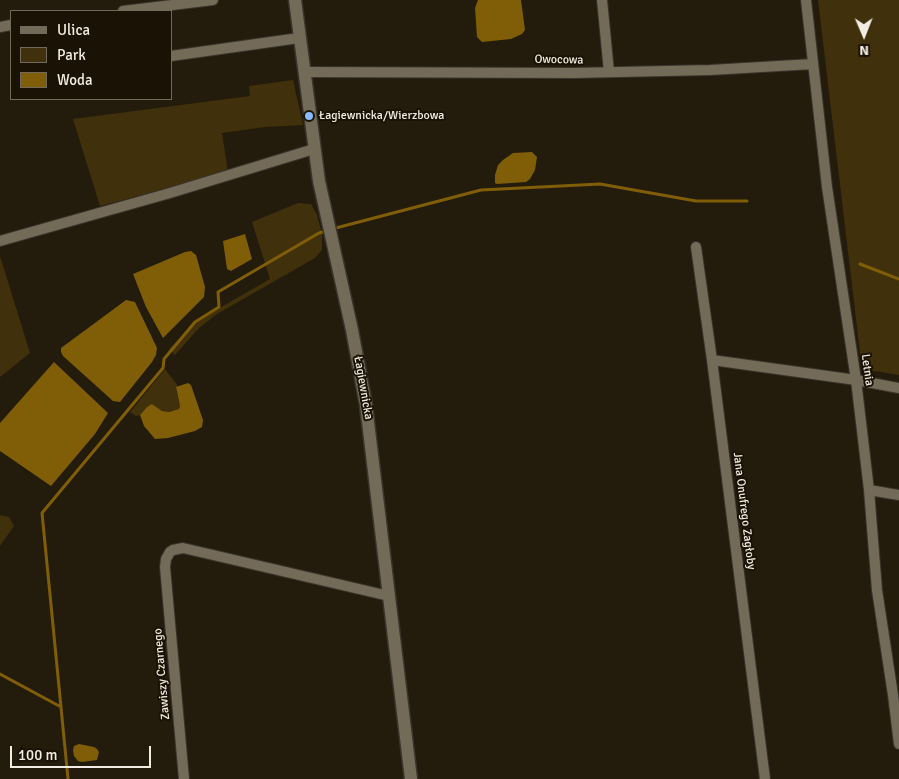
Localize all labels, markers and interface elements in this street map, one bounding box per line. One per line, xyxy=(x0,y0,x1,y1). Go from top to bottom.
legend xyxy=(10,10,172,100)
north arrow xyxy=(839,10,889,60)
text: Ulica xyxy=(57,21,90,39)
text: N xyxy=(859,42,869,59)
text: Park xyxy=(57,46,86,64)
street label: Owocowa xyxy=(534,52,584,68)
text: Woda xyxy=(57,71,93,89)
place label: Łagiewnicka/Wierzbowa xyxy=(319,109,444,123)
marker: Łagiewnicka/Wierzbowa xyxy=(303,110,315,122)
street label: Letnia xyxy=(858,353,876,387)
street label: Łagiewnicka xyxy=(350,355,376,421)
street label: Jana Onufrego Zagłoby xyxy=(730,451,758,571)
street label: Zawiszy Czarnego xyxy=(151,628,173,720)
scale bar xyxy=(12,736,154,768)
text: 100 m xyxy=(18,746,58,764)

